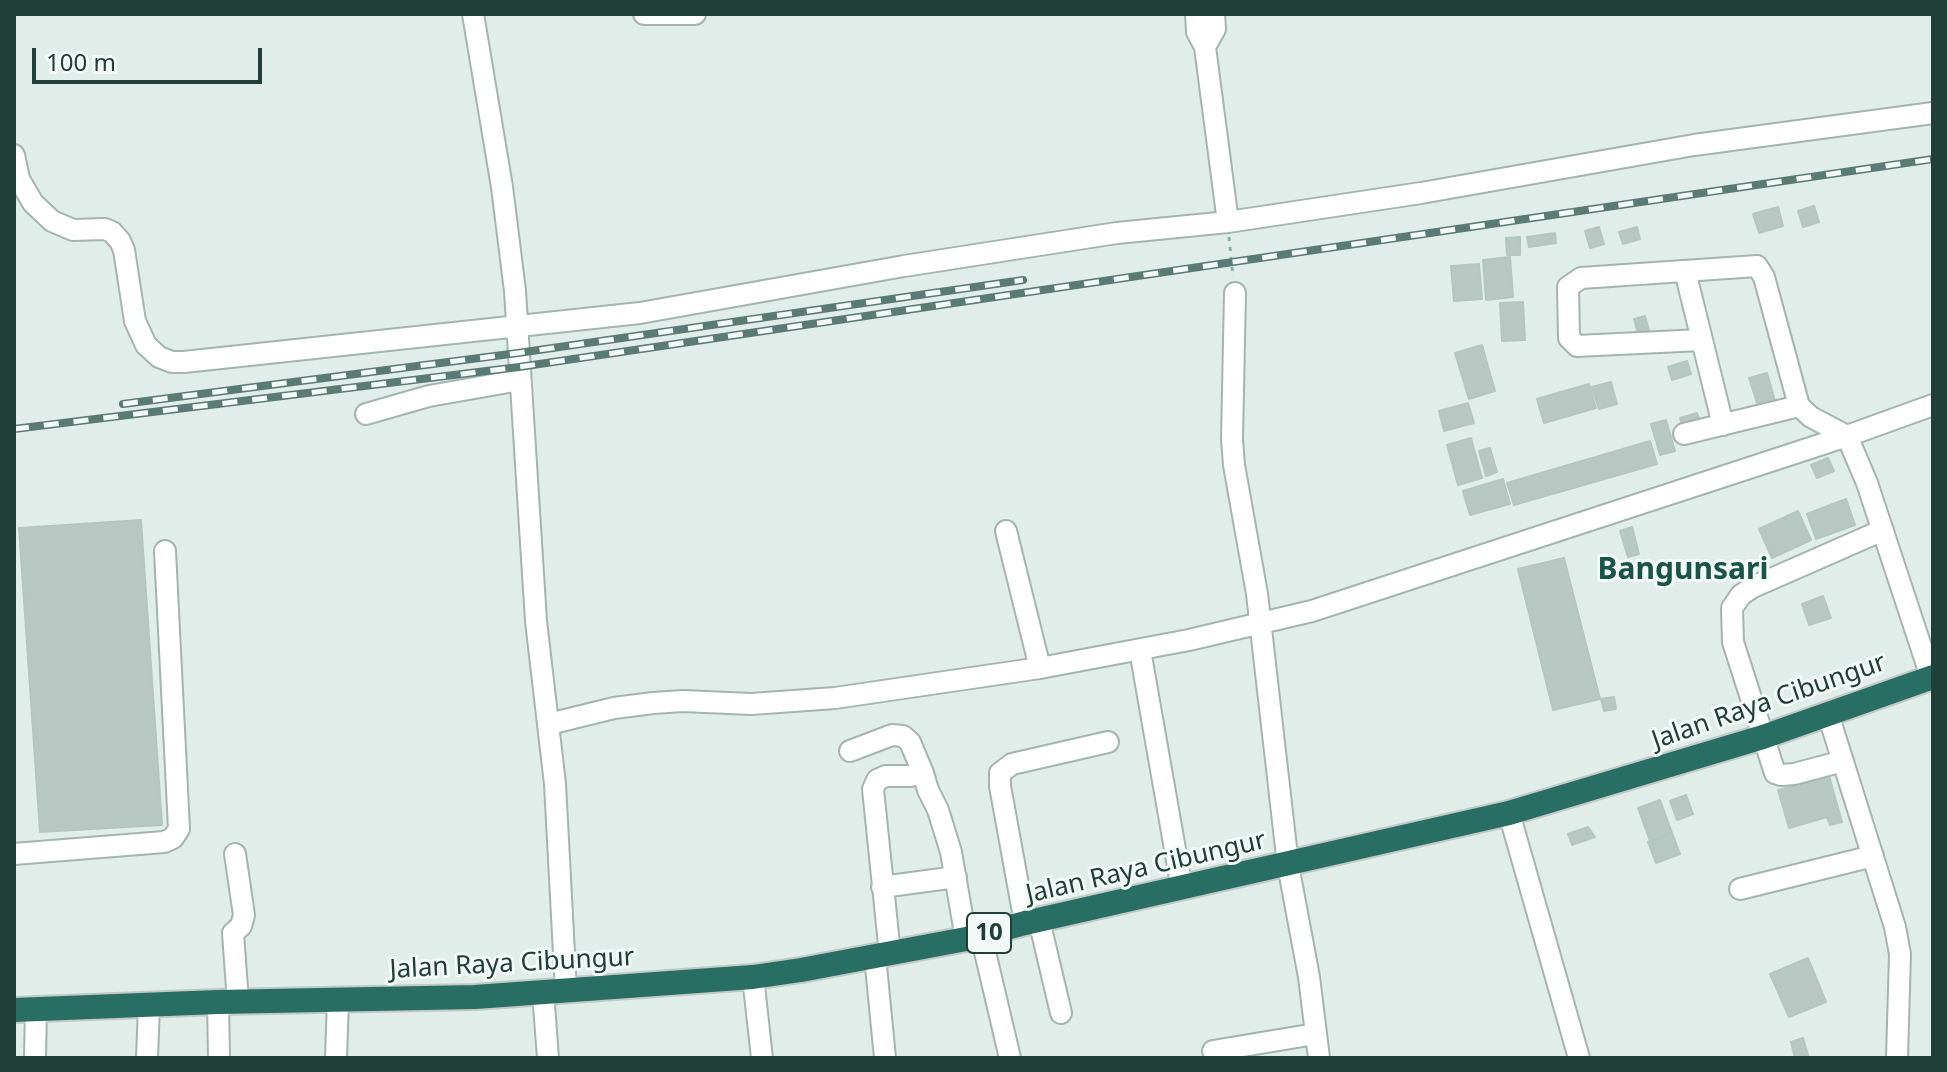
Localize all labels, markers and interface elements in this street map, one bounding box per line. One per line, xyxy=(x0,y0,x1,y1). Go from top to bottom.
scale bar xyxy=(36,32,266,82)
text: 100 m xyxy=(46,45,116,78)
district label: Bangunsari xyxy=(1598,552,1768,588)
street label: Jalan Raya Cibungur xyxy=(1648,647,1890,757)
street label: Jalan Raya Cibungur xyxy=(1023,825,1269,911)
road number: 10 xyxy=(967,913,1011,953)
street label: Jalan Raya Cibungur xyxy=(389,942,635,986)

